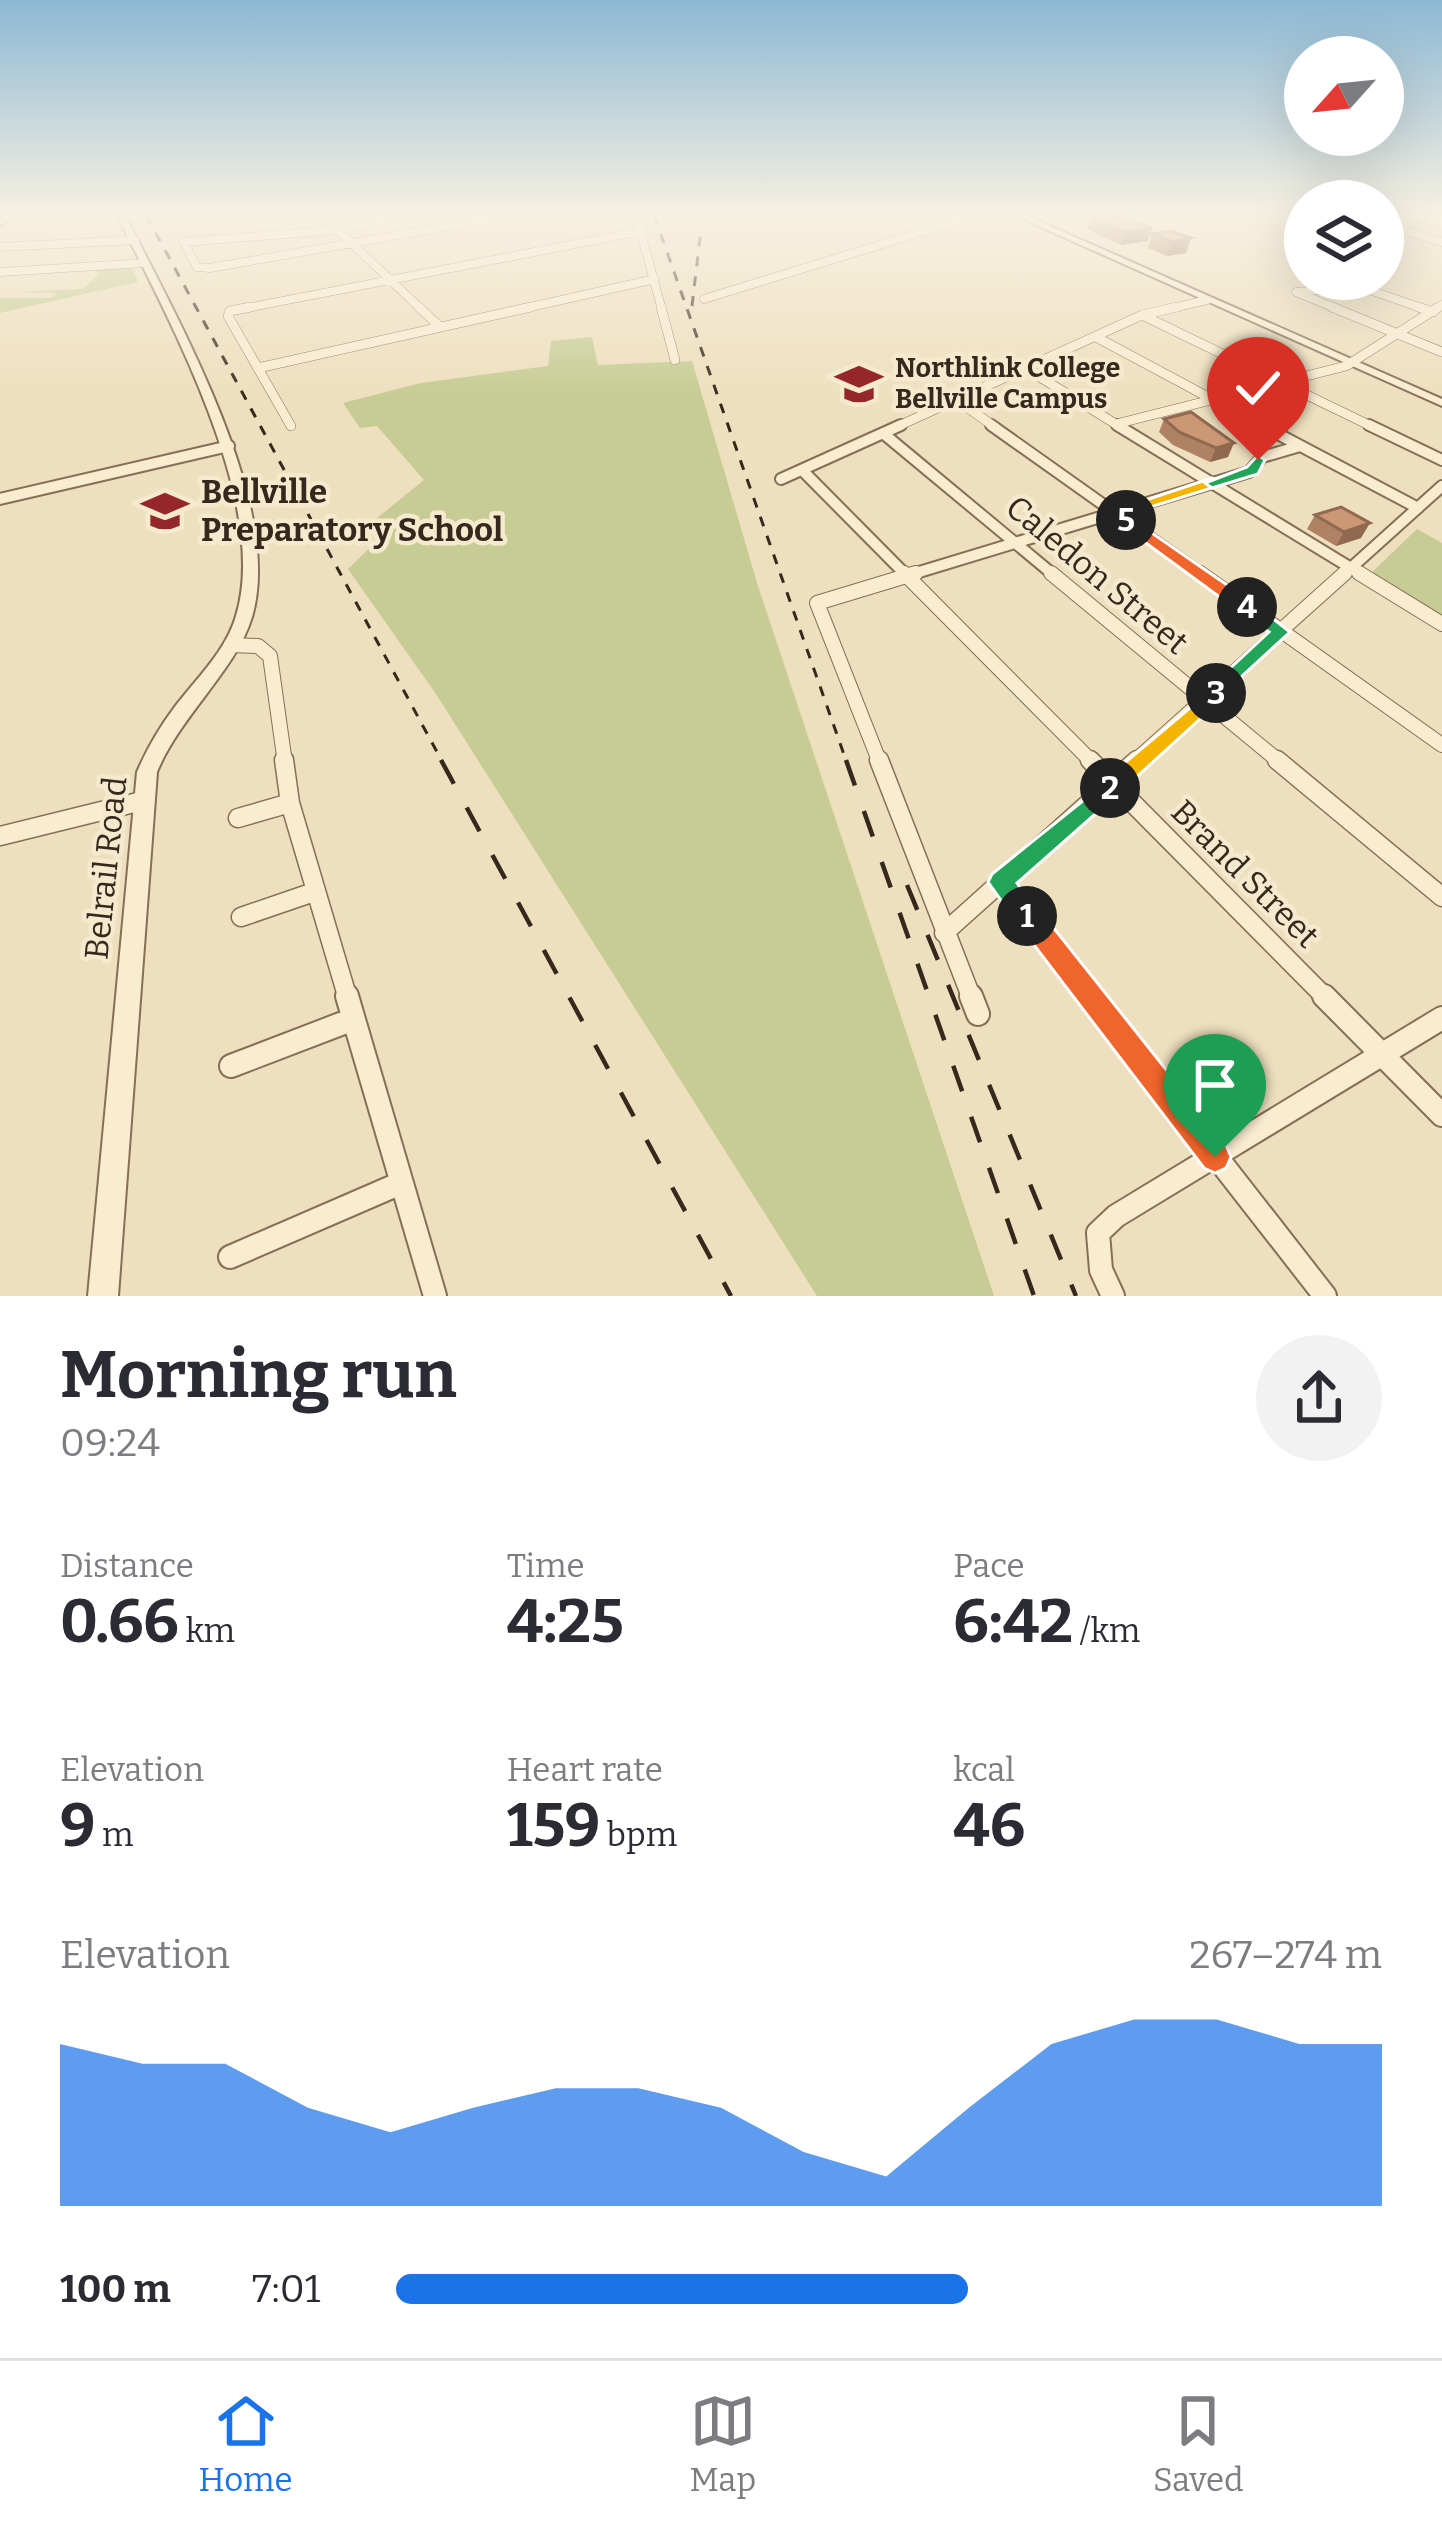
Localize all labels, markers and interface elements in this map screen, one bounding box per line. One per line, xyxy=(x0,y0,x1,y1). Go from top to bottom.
north arrow xyxy=(1284,36,1404,156)
map controls xyxy=(1284,36,1404,300)
button: layers xyxy=(1284,180,1404,300)
pin xyxy=(1207,337,1309,460)
place label: Northlink College Bellville Campus xyxy=(895,352,1120,415)
icon: check xyxy=(1225,355,1291,421)
school or university icon: Northlink College Bellville Campus xyxy=(834,359,884,409)
place label: Bellville Preparatory School xyxy=(201,472,503,550)
school or university icon: Bellville Preparatory School xyxy=(140,486,190,536)
street label: Caledon Street xyxy=(998,487,1196,663)
pin: 5 xyxy=(1096,490,1156,550)
text: 5 xyxy=(1117,500,1135,540)
pin: 4 xyxy=(1217,577,1277,637)
text: 4 xyxy=(1237,587,1257,627)
pin: 3 xyxy=(1186,663,1246,723)
text: 3 xyxy=(1206,673,1226,713)
pin: 2 xyxy=(1080,758,1140,818)
text: 2 xyxy=(1101,768,1119,808)
street label: Belrail Road xyxy=(77,775,135,961)
street label: Brand Street xyxy=(1163,792,1327,956)
pin: 1 xyxy=(997,886,1057,946)
text: 1 xyxy=(1020,896,1034,936)
pin xyxy=(1164,1034,1266,1157)
icon: arrive xyxy=(1182,1052,1248,1118)
text: Morning run xyxy=(60,1335,457,1414)
button: share xyxy=(1256,1335,1382,1461)
text: 09:24 xyxy=(60,1420,160,1466)
text: Distance xyxy=(60,1546,194,1586)
text: Time xyxy=(507,1546,585,1586)
text: Pace xyxy=(953,1546,1025,1586)
text: 0.66 xyxy=(60,1586,179,1658)
text: 4:25 xyxy=(507,1586,624,1658)
text: 6:42 xyxy=(953,1586,1073,1658)
text: km xyxy=(179,1611,235,1651)
text: /km xyxy=(1073,1611,1140,1651)
text: Elevation xyxy=(60,1750,204,1790)
text: Heart rate xyxy=(507,1750,663,1790)
text: kcal xyxy=(953,1750,1015,1790)
text: 9 xyxy=(60,1790,95,1862)
text: 159 xyxy=(507,1790,600,1862)
text: 46 xyxy=(953,1790,1025,1862)
text: m xyxy=(95,1815,134,1855)
text: bpm xyxy=(600,1815,677,1855)
text: Elevation xyxy=(60,1932,230,1978)
text: 267–274 m xyxy=(1189,1932,1382,1978)
text: 100 m xyxy=(60,2266,171,2312)
text: 7:01 xyxy=(252,2266,321,2312)
tab: Home xyxy=(198,2388,293,2500)
tab: Map xyxy=(690,2388,756,2500)
tab: Saved xyxy=(1153,2388,1244,2500)

